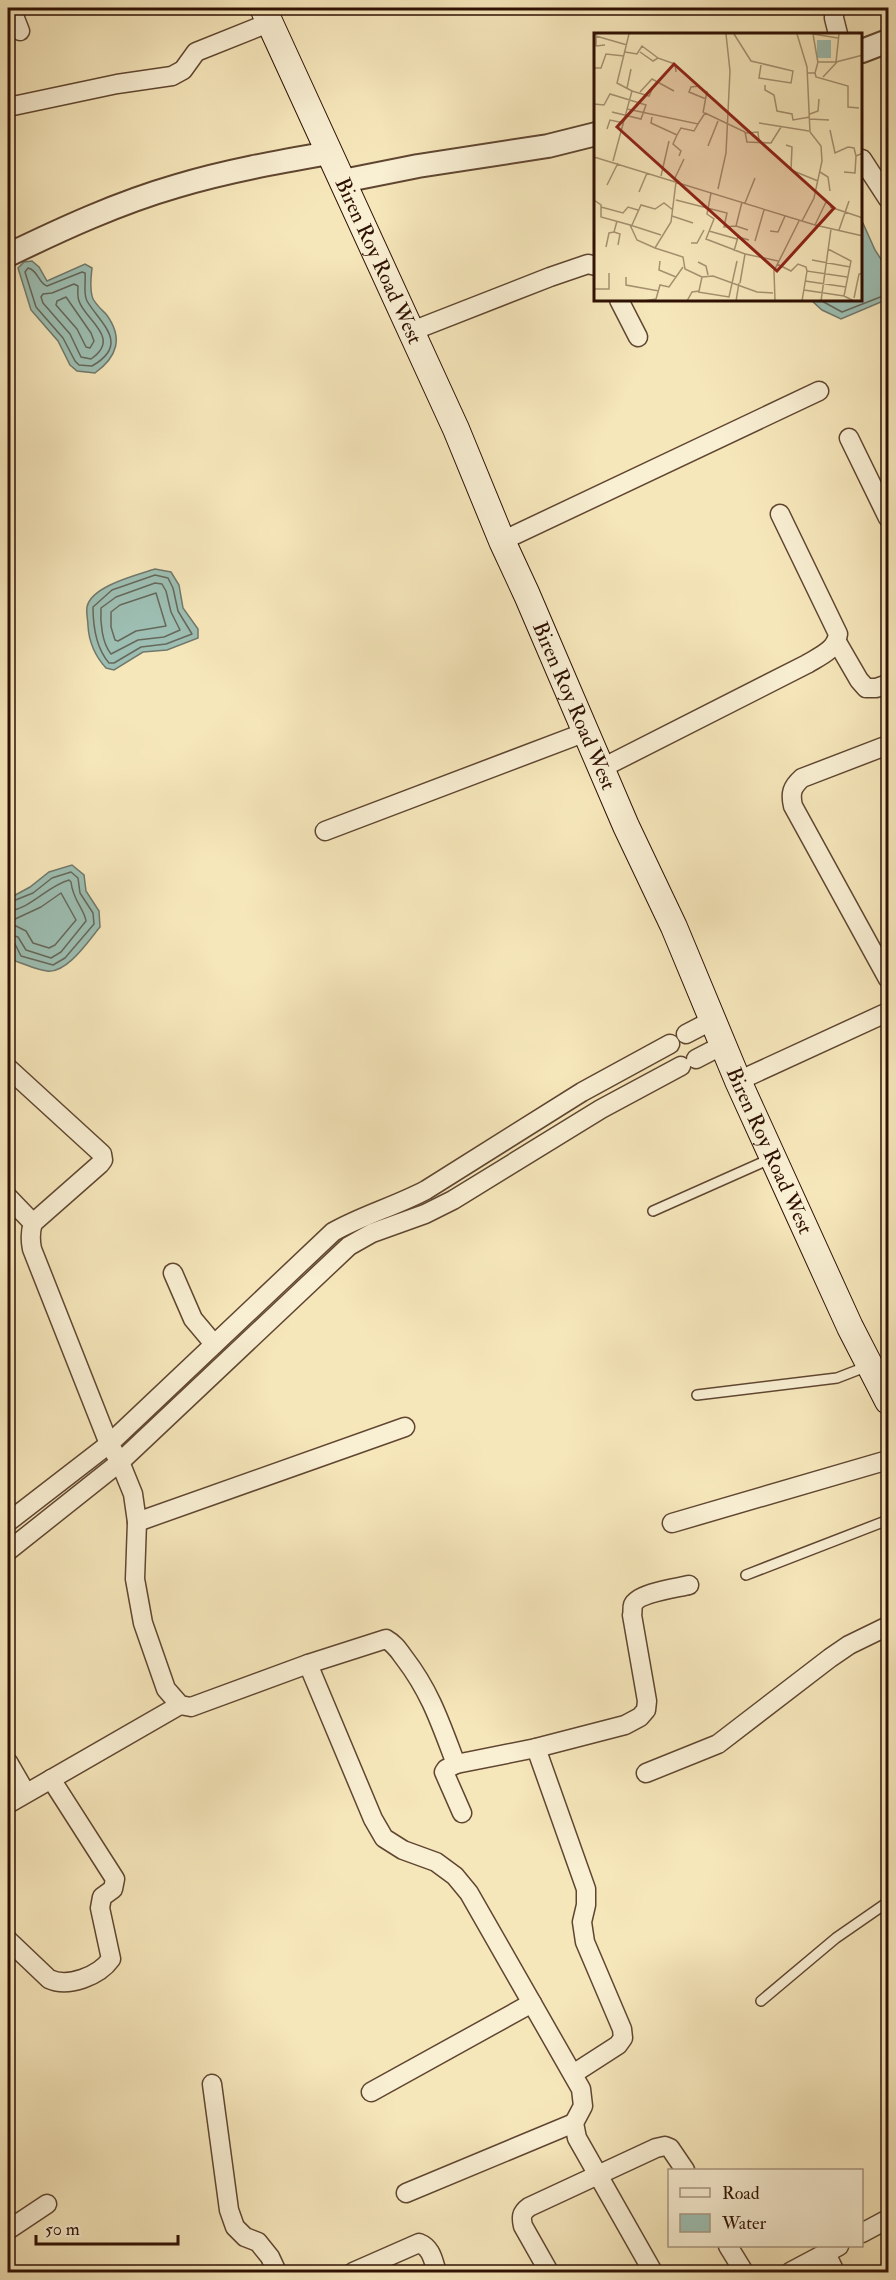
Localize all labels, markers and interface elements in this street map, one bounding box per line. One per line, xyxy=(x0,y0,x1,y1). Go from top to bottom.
inset map xyxy=(594,33,863,302)
street label: Biren Roy Road West xyxy=(329,173,428,349)
street label: Biren Roy Road West xyxy=(526,618,622,794)
street label: Biren Roy Road West xyxy=(720,1063,819,1239)
legend xyxy=(668,2169,863,2247)
text: Road xyxy=(722,2182,760,2205)
scale bar xyxy=(36,2208,178,2246)
text: Water xyxy=(721,2212,766,2235)
text: 50 m xyxy=(45,2218,80,2241)

